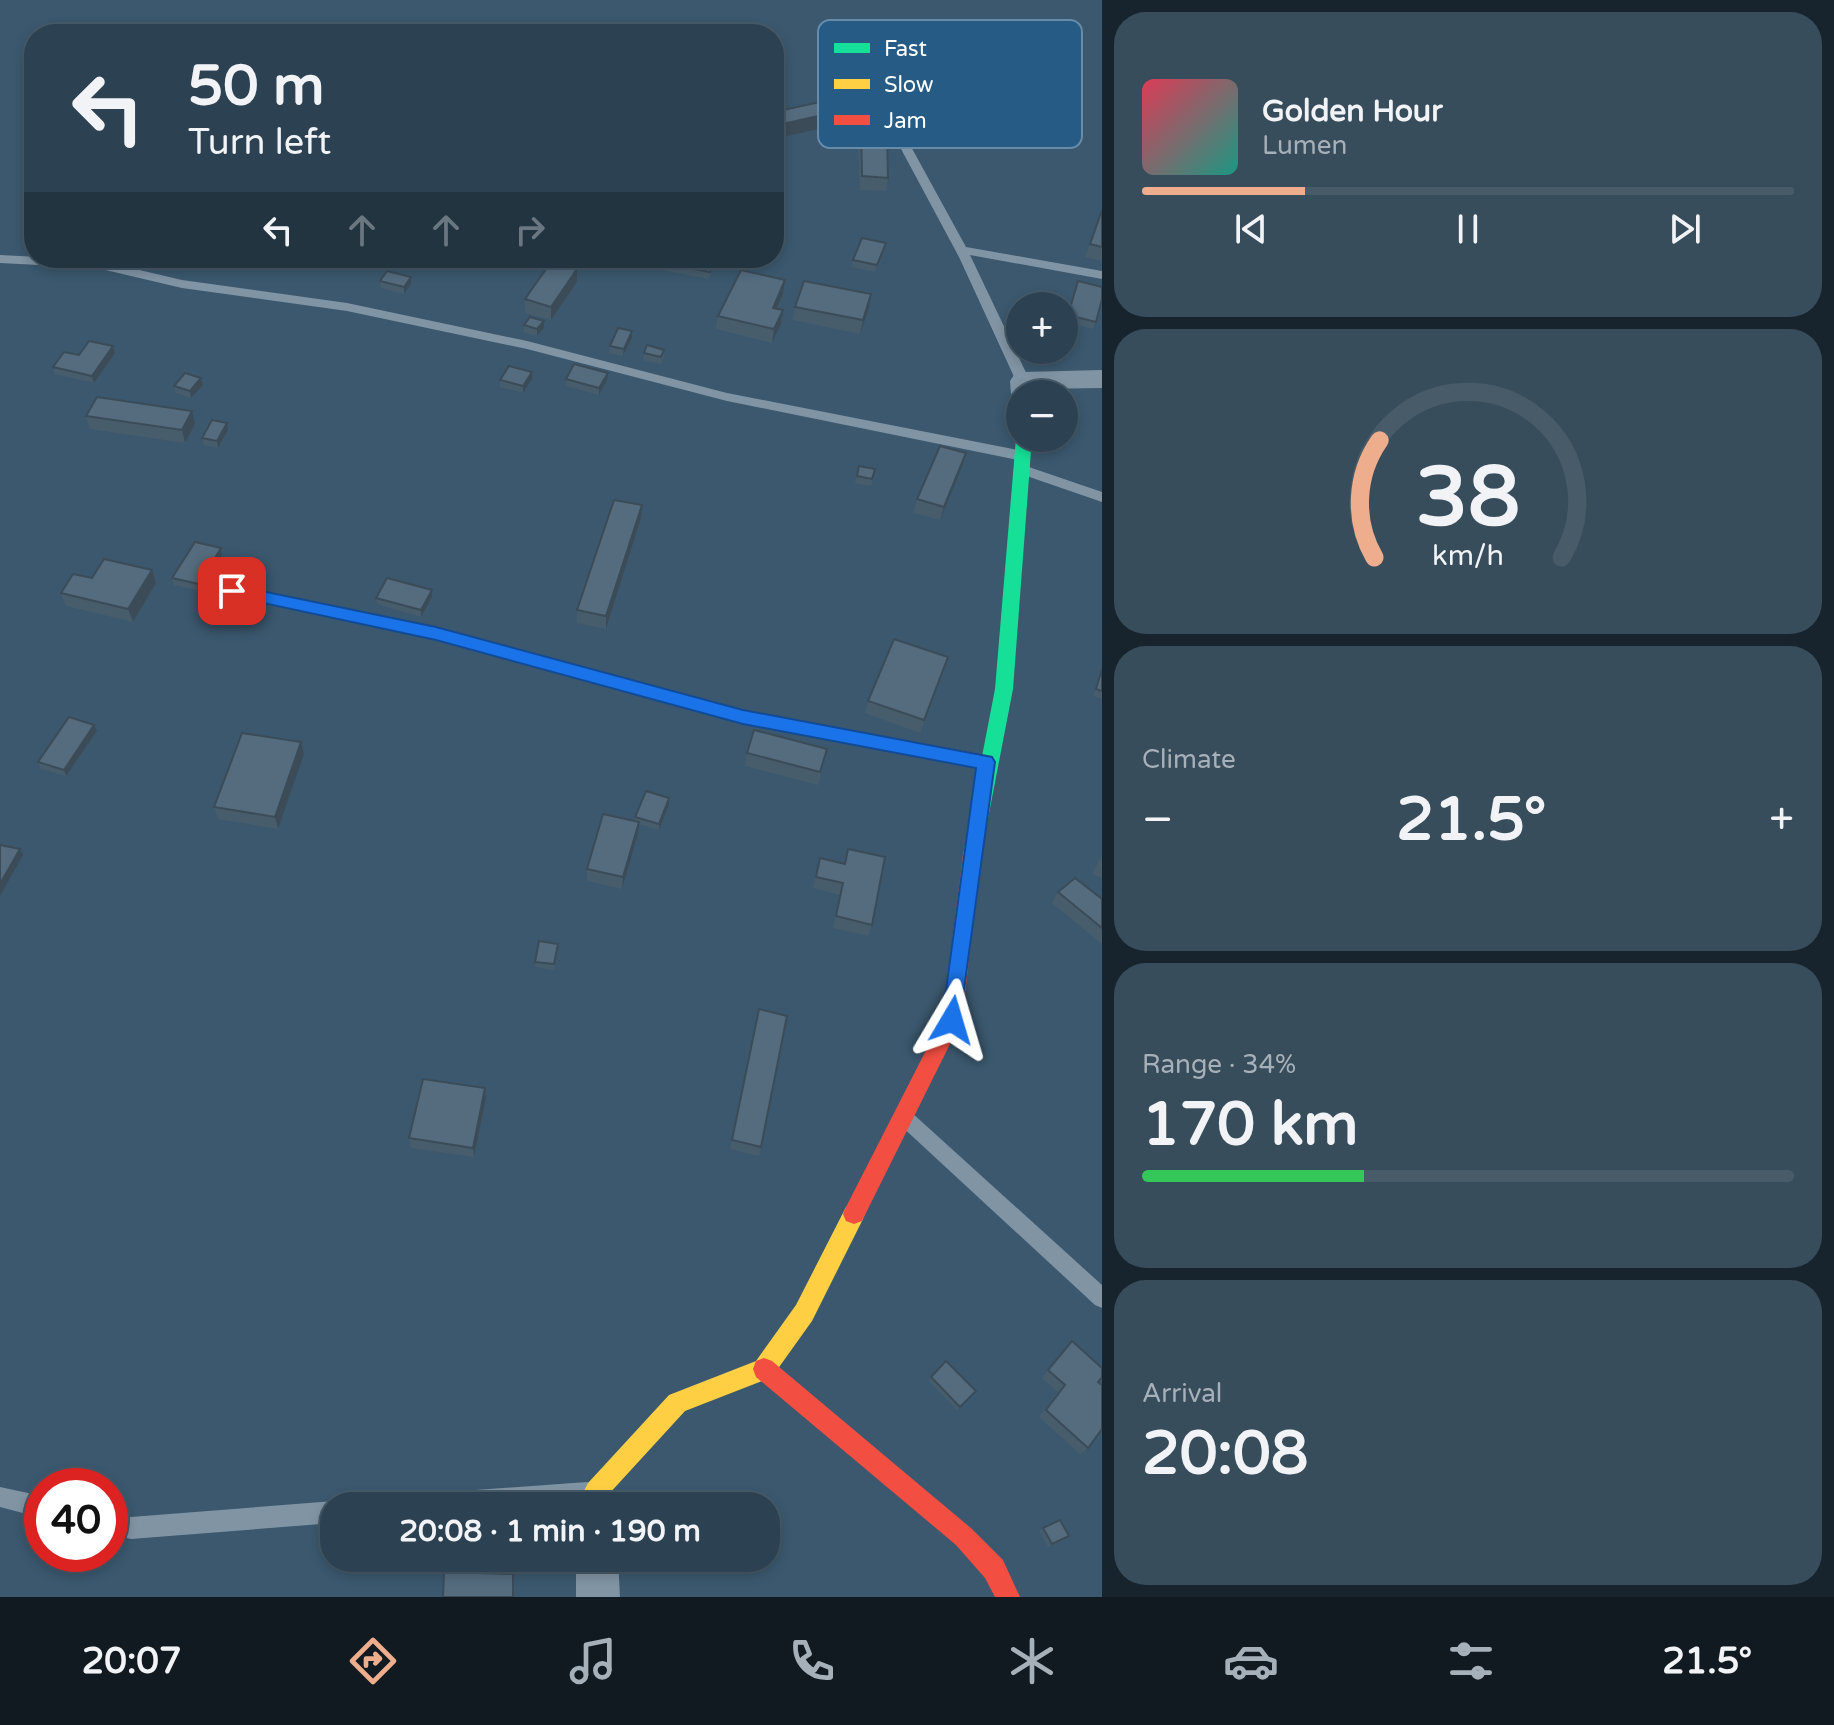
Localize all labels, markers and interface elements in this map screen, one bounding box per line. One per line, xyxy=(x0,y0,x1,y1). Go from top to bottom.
legend xyxy=(818,20,1082,148)
text: Fast xyxy=(884,36,927,62)
text: 50 m xyxy=(188,53,324,120)
icon: left xyxy=(56,56,160,160)
text: Slow xyxy=(884,72,934,98)
text: Golden Hour xyxy=(1262,93,1443,130)
text: Jam xyxy=(884,108,927,134)
text: Turn left xyxy=(188,121,331,164)
text: Lumen xyxy=(1262,130,1347,161)
icon: previous xyxy=(1229,207,1273,251)
icon: pause xyxy=(1446,207,1490,251)
icon: next xyxy=(1663,207,1707,251)
icon: left xyxy=(256,208,300,252)
icon: ahead xyxy=(340,208,384,252)
icon: ahead xyxy=(424,208,468,252)
icon: right xyxy=(508,208,552,252)
map controls xyxy=(1006,292,1078,452)
button: + xyxy=(1006,292,1078,364)
button: − xyxy=(1006,380,1078,452)
text: 38 xyxy=(1416,447,1520,547)
text: km/h xyxy=(1432,539,1504,573)
pin xyxy=(198,557,266,625)
icon: arrive xyxy=(210,569,254,613)
text: Climate xyxy=(1142,744,1236,775)
text: 21.5° xyxy=(1396,784,1546,856)
text: − xyxy=(1142,794,1173,847)
text: + xyxy=(1769,794,1794,847)
position arrow xyxy=(910,978,994,1062)
text: Range · 34% xyxy=(1142,1049,1296,1080)
text: 170 km xyxy=(1142,1089,1358,1161)
text: Arrival xyxy=(1142,1378,1222,1409)
text: 20:08 xyxy=(1142,1418,1308,1490)
speed limit sign: 40 xyxy=(24,1468,128,1572)
text: 20:08 · 1 min · 190 m xyxy=(399,1513,701,1550)
icon: directions xyxy=(345,1633,401,1689)
icon: music xyxy=(565,1633,621,1689)
icon: phone xyxy=(784,1633,840,1689)
icon: climate xyxy=(1004,1633,1060,1689)
icon: car xyxy=(1223,1633,1279,1689)
icon: filters xyxy=(1443,1633,1499,1689)
text: 20:07 xyxy=(82,1640,182,1683)
text: 21.5° xyxy=(1662,1640,1752,1683)

